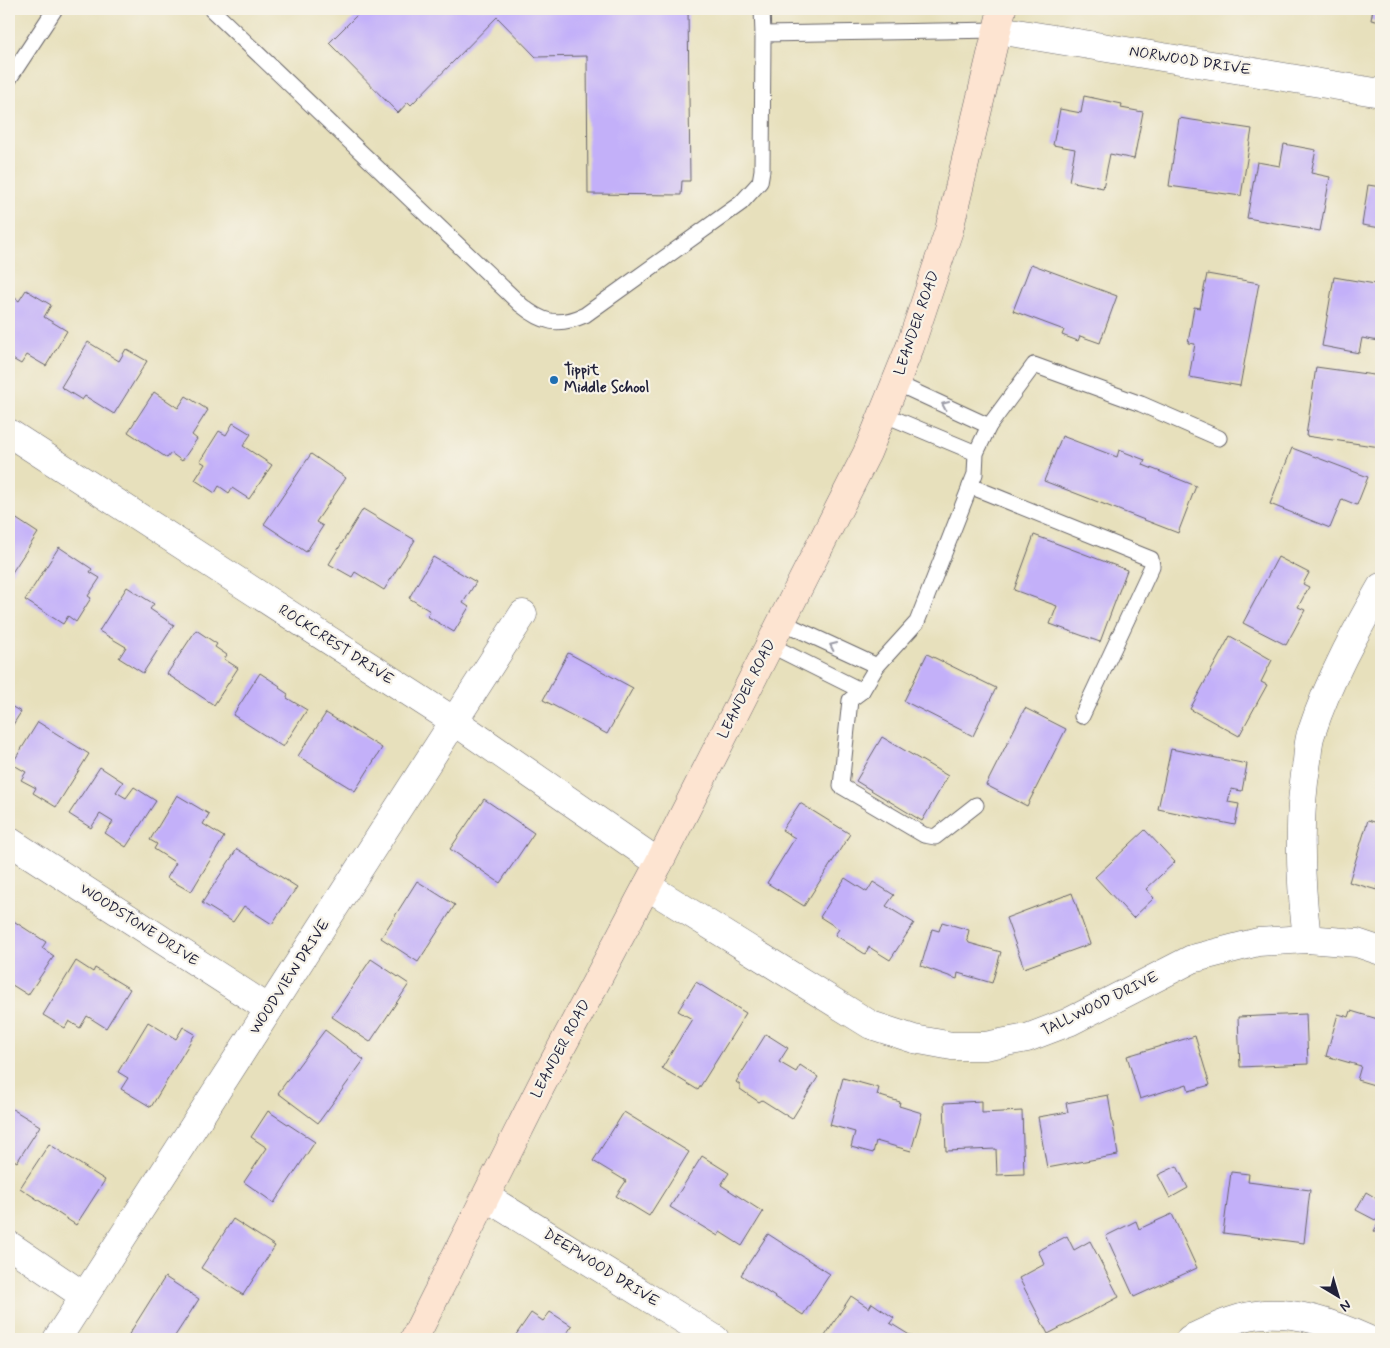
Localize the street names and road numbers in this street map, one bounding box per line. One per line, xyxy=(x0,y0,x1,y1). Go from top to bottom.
street label: NORWOOD DRIVE xyxy=(1128,42,1253,81)
street label: LEANDER ROAD xyxy=(890,268,944,378)
street label: ROCKCREST DRIVE xyxy=(274,600,398,690)
street label: LEANDER ROAD xyxy=(713,636,781,742)
street label: WOODSTONE DRIVE xyxy=(76,879,203,971)
street label: WOODVIEW DRIVE xyxy=(245,915,335,1039)
street label: TALLWOOD DRIVE xyxy=(1038,967,1162,1041)
street label: LEANDER ROAD xyxy=(527,996,595,1102)
street label: DEEPWOOD DRIVE xyxy=(539,1224,663,1312)

